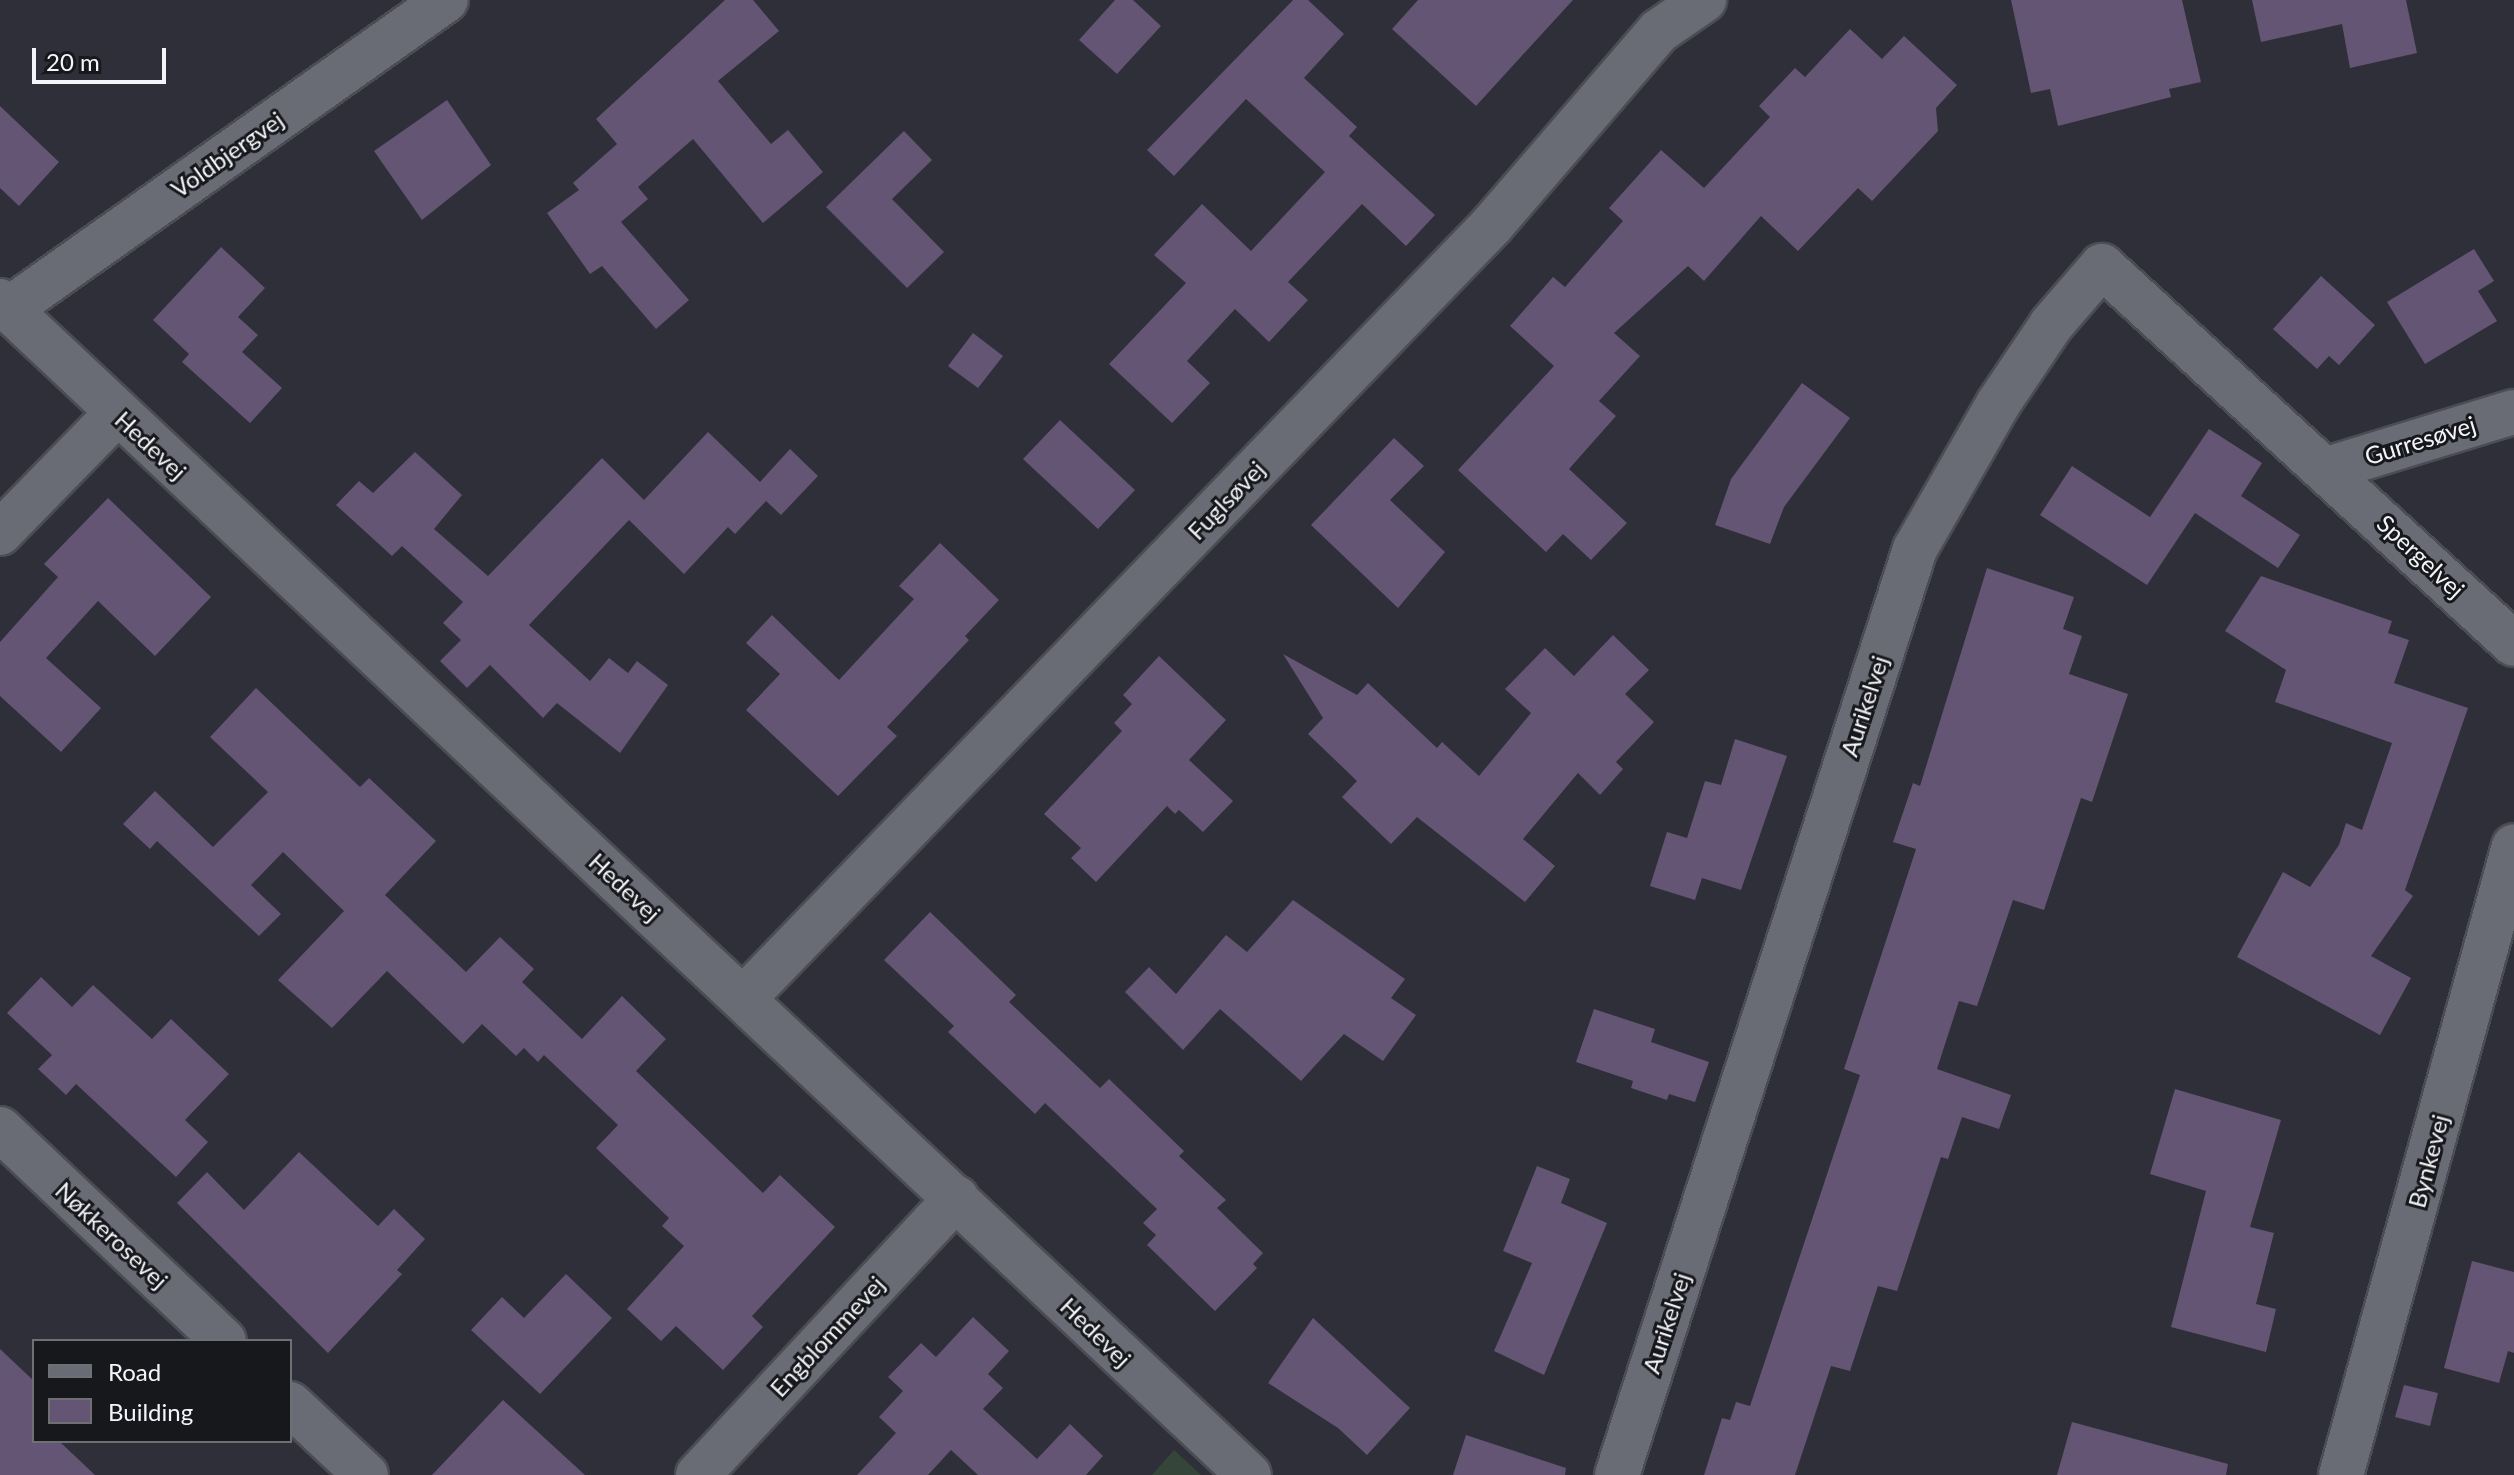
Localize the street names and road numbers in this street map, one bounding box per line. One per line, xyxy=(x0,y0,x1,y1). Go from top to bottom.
street label: Voldbjergvej xyxy=(165,105,289,203)
street label: Hedevej xyxy=(109,405,193,485)
street label: Gurresøvej xyxy=(2361,409,2479,471)
street label: Fuglsøvej xyxy=(1181,455,1271,545)
street label: Spergelvej xyxy=(2372,508,2470,604)
street label: Aurikelvej xyxy=(1834,652,1894,760)
street label: Hedevej xyxy=(583,847,667,927)
street label: Bynkevej xyxy=(2402,1111,2454,1211)
street label: Nøkkerosevej xyxy=(50,1176,174,1294)
street label: Aurikelvej xyxy=(1636,1269,1696,1377)
street label: Engblommevej xyxy=(764,1270,890,1402)
street label: Hedevej xyxy=(1055,1291,1137,1373)

